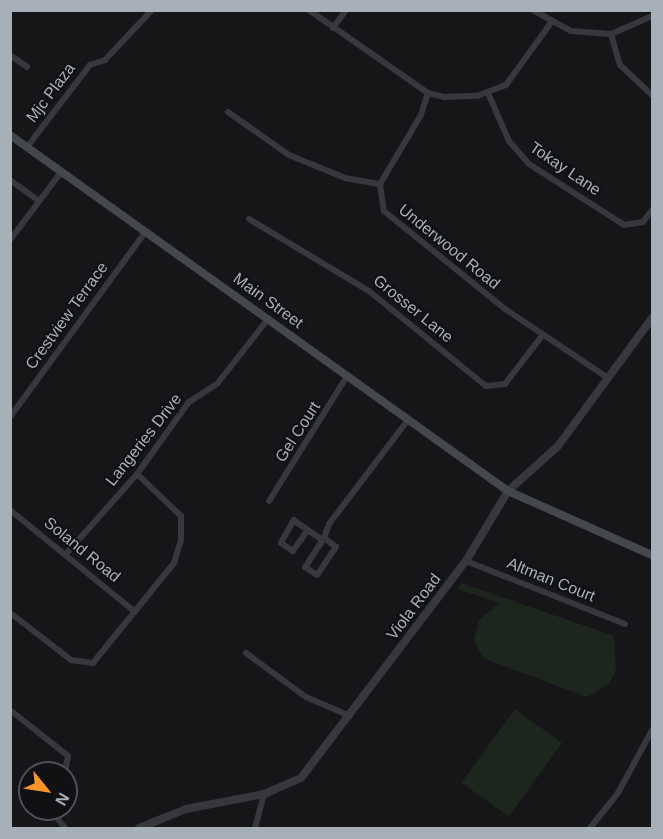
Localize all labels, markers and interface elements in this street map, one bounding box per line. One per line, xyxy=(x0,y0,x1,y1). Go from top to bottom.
street label: Mjc Plaza xyxy=(22,60,80,126)
street label: Tokay Lane xyxy=(526,138,604,200)
street label: Underwood Road xyxy=(395,200,503,294)
street label: Crestview Terrace xyxy=(22,259,112,373)
street label: Main Street xyxy=(229,269,307,333)
street label: Grosser Lane xyxy=(369,271,457,347)
street label: Langeries Drive xyxy=(102,390,186,490)
street label: Gel Court xyxy=(271,398,325,466)
street label: Soland Road xyxy=(40,513,124,587)
street label: Altman Court xyxy=(504,554,598,606)
street label: Viola Road xyxy=(383,570,445,644)
north arrow xyxy=(18,761,78,821)
text: N xyxy=(52,790,73,809)

